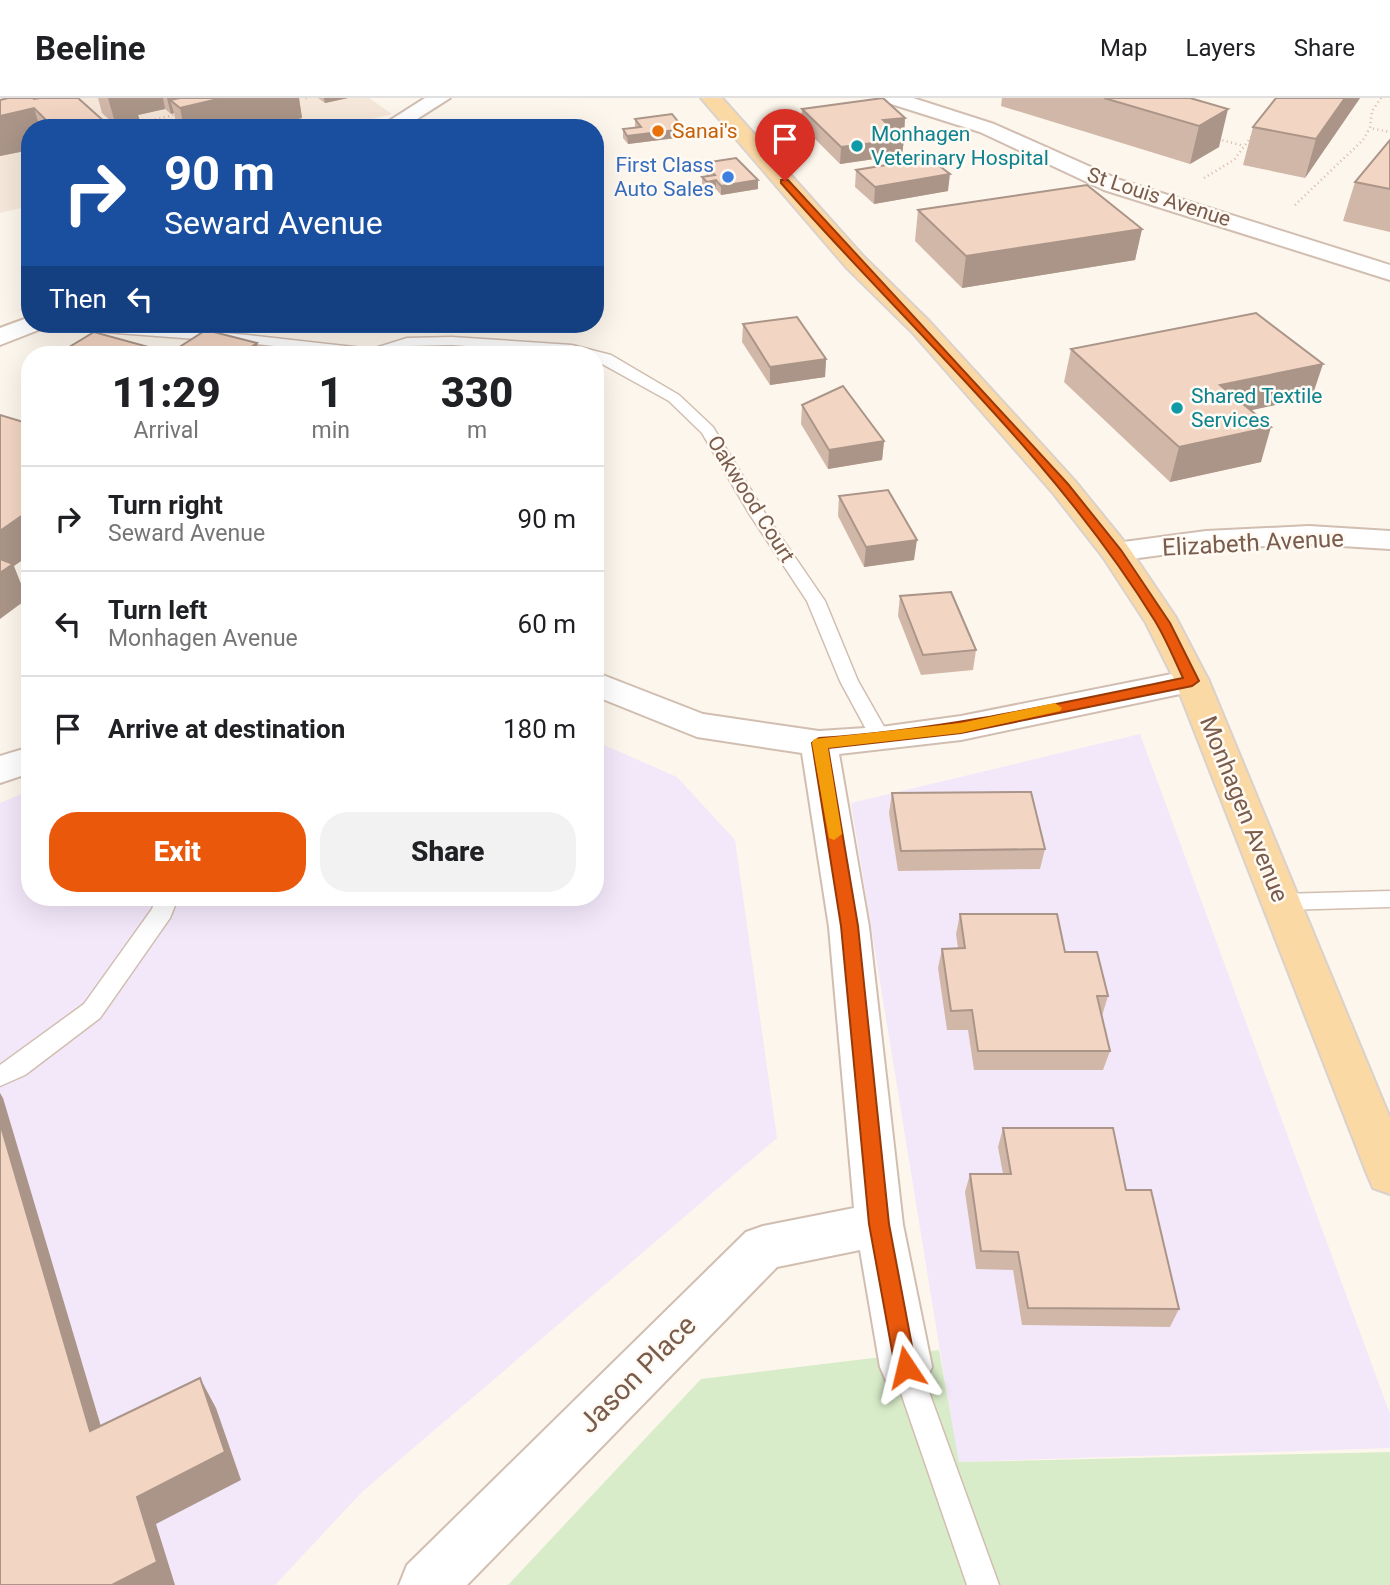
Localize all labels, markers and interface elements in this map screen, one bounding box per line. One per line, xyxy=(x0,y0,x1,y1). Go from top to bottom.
text: Beeline xyxy=(35,29,146,68)
text: Map xyxy=(1100,34,1148,62)
text: Layers xyxy=(1186,34,1256,62)
text: Share xyxy=(1294,34,1355,62)
pin xyxy=(755,109,815,181)
place label: Sanai's xyxy=(672,119,738,143)
icon: arrive xyxy=(766,120,804,158)
place label: Monhagen Veterinary Hospital xyxy=(871,122,1049,170)
marker: Sanai's xyxy=(650,123,666,139)
marker: Monhagen Veterinary Hospital xyxy=(849,138,865,154)
text: 90 m xyxy=(164,145,275,202)
icon: right xyxy=(49,147,140,238)
place label: First Class Auto Sales xyxy=(614,153,714,201)
street label: St Louis Avenue xyxy=(1084,163,1234,231)
marker: First Class Auto Sales xyxy=(720,169,736,185)
text: Seward Avenue xyxy=(164,204,383,242)
icon: left xyxy=(121,280,159,318)
text: Then xyxy=(49,284,107,314)
text: 11:29 xyxy=(112,368,221,417)
text: 1 xyxy=(319,368,343,417)
text: 330 xyxy=(441,368,513,417)
place label: Shared Textile Services xyxy=(1191,384,1322,432)
marker: Shared Textile Services xyxy=(1169,400,1185,416)
text: Arrival xyxy=(134,417,199,444)
text: min xyxy=(311,417,350,444)
text: m xyxy=(467,417,487,444)
street label: Oakwood Court xyxy=(702,431,800,567)
text: Turn right xyxy=(108,490,223,520)
icon: right xyxy=(49,500,87,538)
text: 90 m xyxy=(518,504,576,534)
text: Seward Avenue xyxy=(108,520,265,547)
street label: Elizabeth Avenue xyxy=(1161,524,1345,562)
text: Turn left xyxy=(108,595,207,625)
icon: left xyxy=(49,605,87,643)
text: 60 m xyxy=(518,609,576,639)
text: Monhagen Avenue xyxy=(108,625,298,652)
icon: arrive xyxy=(49,710,87,748)
street label: Monhagen Avenue xyxy=(1194,712,1294,906)
text: Arrive at destination xyxy=(108,714,345,744)
text: 180 m xyxy=(503,714,576,744)
button: Exit xyxy=(49,812,306,892)
button: Share xyxy=(320,812,576,892)
street label: Jason Place xyxy=(571,1308,703,1440)
position arrow xyxy=(869,1330,943,1404)

